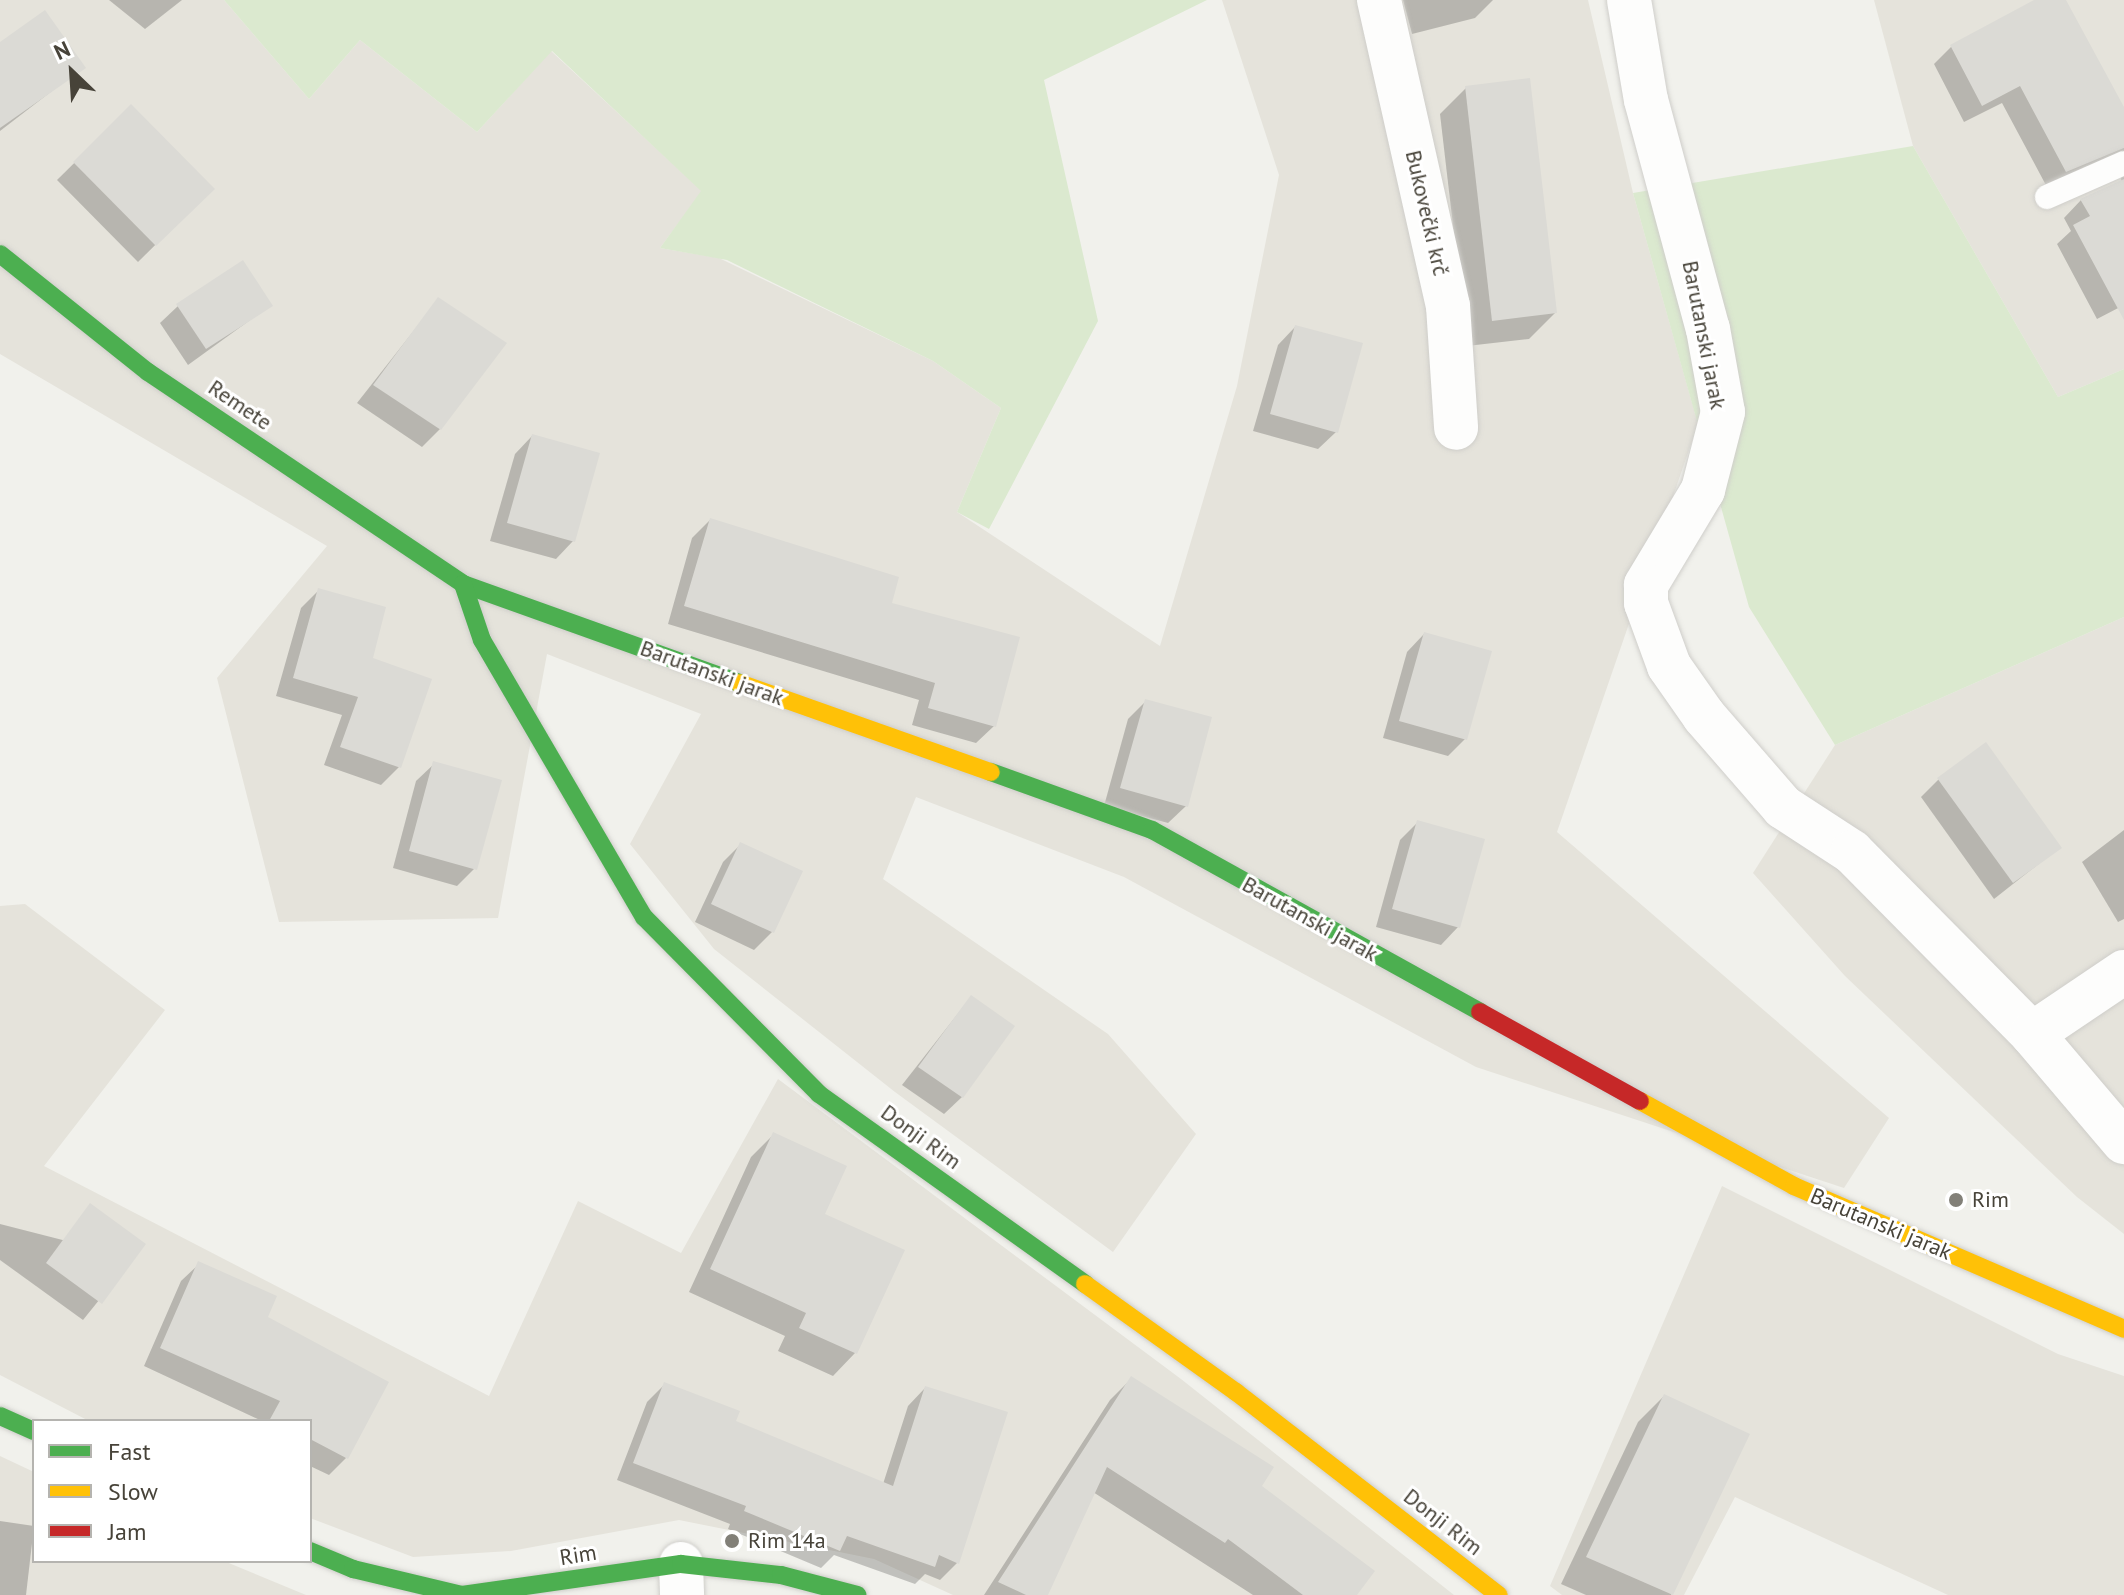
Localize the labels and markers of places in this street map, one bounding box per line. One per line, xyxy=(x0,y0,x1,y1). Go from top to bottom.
place label: Rim xyxy=(1972,1187,2009,1213)
marker: Rim xyxy=(1947,1191,1965,1209)
place label: Rim 14a xyxy=(748,1528,826,1554)
marker: Rim 14a xyxy=(723,1532,741,1550)

